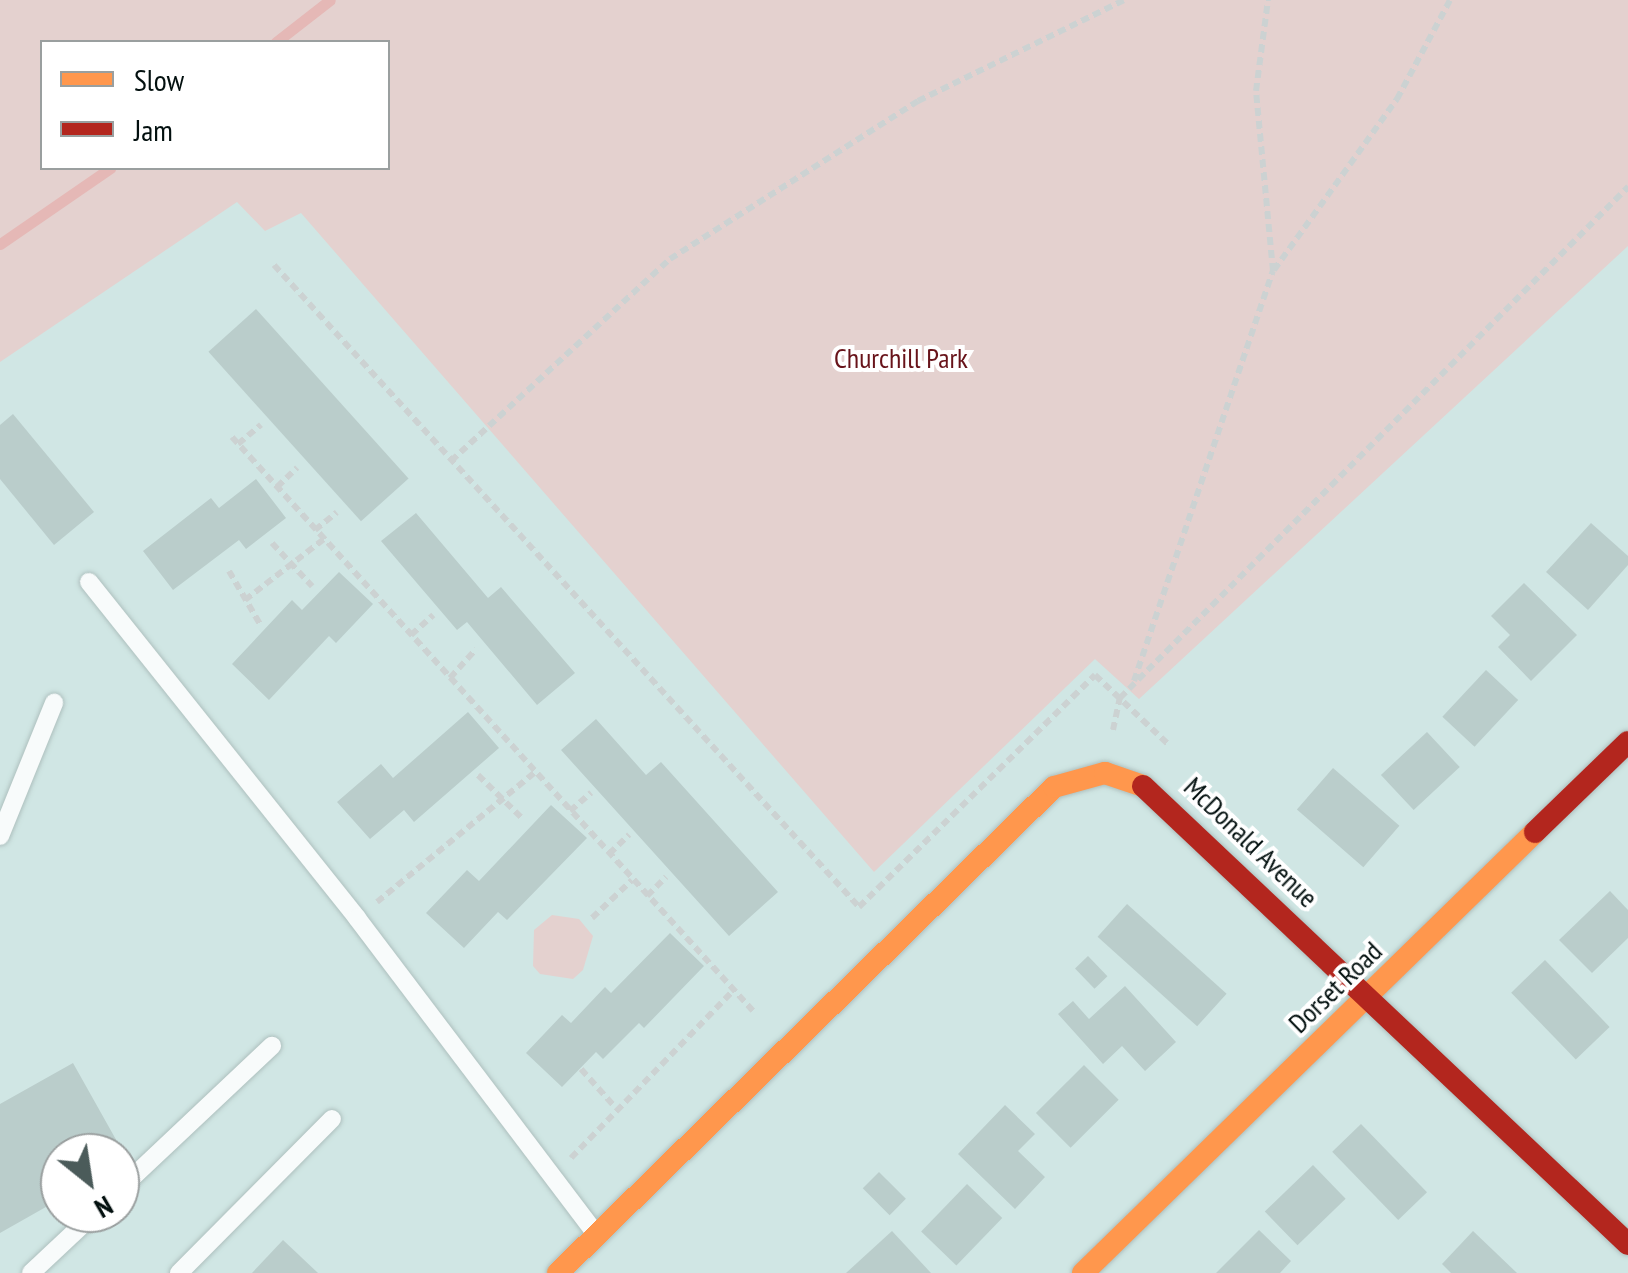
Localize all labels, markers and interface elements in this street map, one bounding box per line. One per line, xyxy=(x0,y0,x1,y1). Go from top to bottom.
legend xyxy=(40,40,390,170)
text: Slow xyxy=(134,60,184,99)
text: Jam xyxy=(134,110,173,149)
park label: Churchill Park xyxy=(834,341,968,375)
street label: McDonald Avenue xyxy=(1177,770,1325,914)
street label: Dorset Road xyxy=(1281,934,1389,1040)
north arrow xyxy=(40,1133,140,1233)
text: N xyxy=(88,1188,120,1227)

